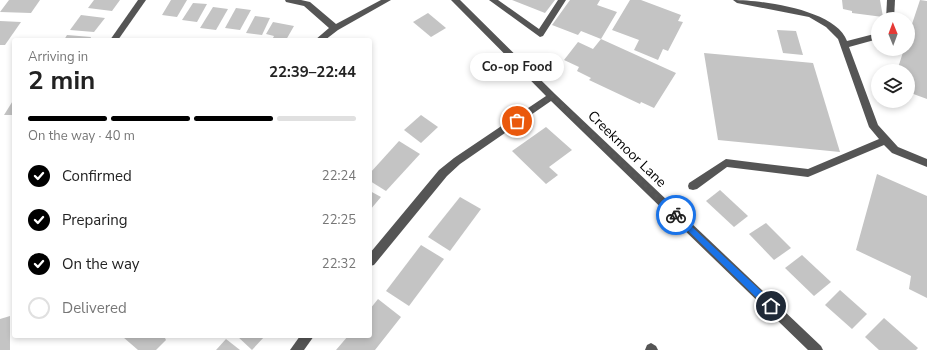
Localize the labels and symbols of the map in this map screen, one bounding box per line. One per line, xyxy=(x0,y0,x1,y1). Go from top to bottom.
north arrow xyxy=(871,12,915,56)
callout: Co-op Food xyxy=(470,53,564,81)
pin xyxy=(500,104,534,138)
street label: Creekmoor Lane xyxy=(583,106,671,192)
courier xyxy=(656,195,696,235)
pin xyxy=(754,289,788,323)

